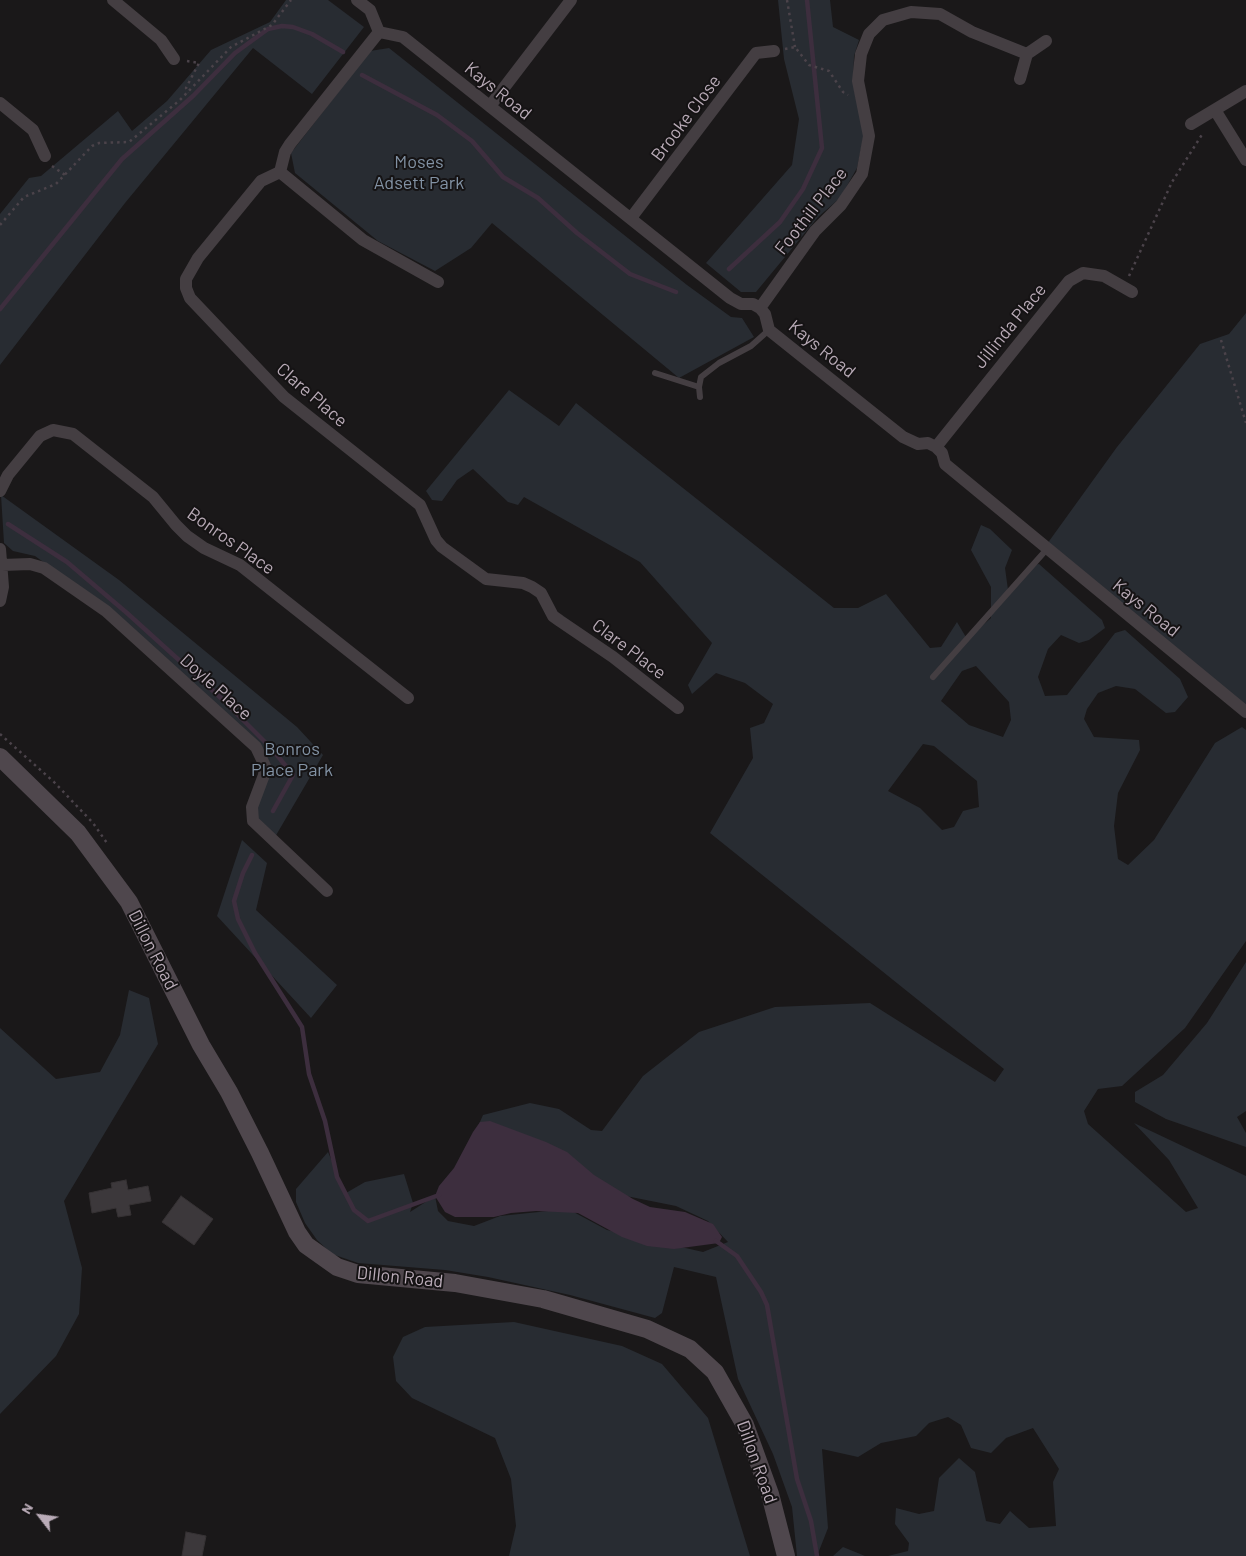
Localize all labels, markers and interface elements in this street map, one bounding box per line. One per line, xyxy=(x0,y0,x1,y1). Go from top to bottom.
street label: Kays Road xyxy=(460,57,536,125)
street label: Brooke Close xyxy=(647,71,725,165)
park label: Moses Adsett Park xyxy=(374,151,464,193)
street label: Foothill Place xyxy=(770,163,852,259)
street label: Jillinda Place xyxy=(969,279,1051,373)
street label: Kays Road xyxy=(784,315,860,383)
street label: Clare Place xyxy=(272,358,352,432)
street label: Bonros Place xyxy=(183,503,279,579)
street label: Kays Road xyxy=(1108,574,1184,642)
street label: Clare Place xyxy=(588,614,670,684)
street label: Doyle Place xyxy=(176,649,256,725)
park label: Bonros Place Park xyxy=(251,738,333,781)
street label: Dillon Road xyxy=(124,906,182,994)
street label: Dillon Road xyxy=(356,1262,444,1292)
street label: Dillon Road xyxy=(732,1417,782,1507)
north arrow xyxy=(15,1491,65,1541)
text: N xyxy=(17,1500,36,1517)

